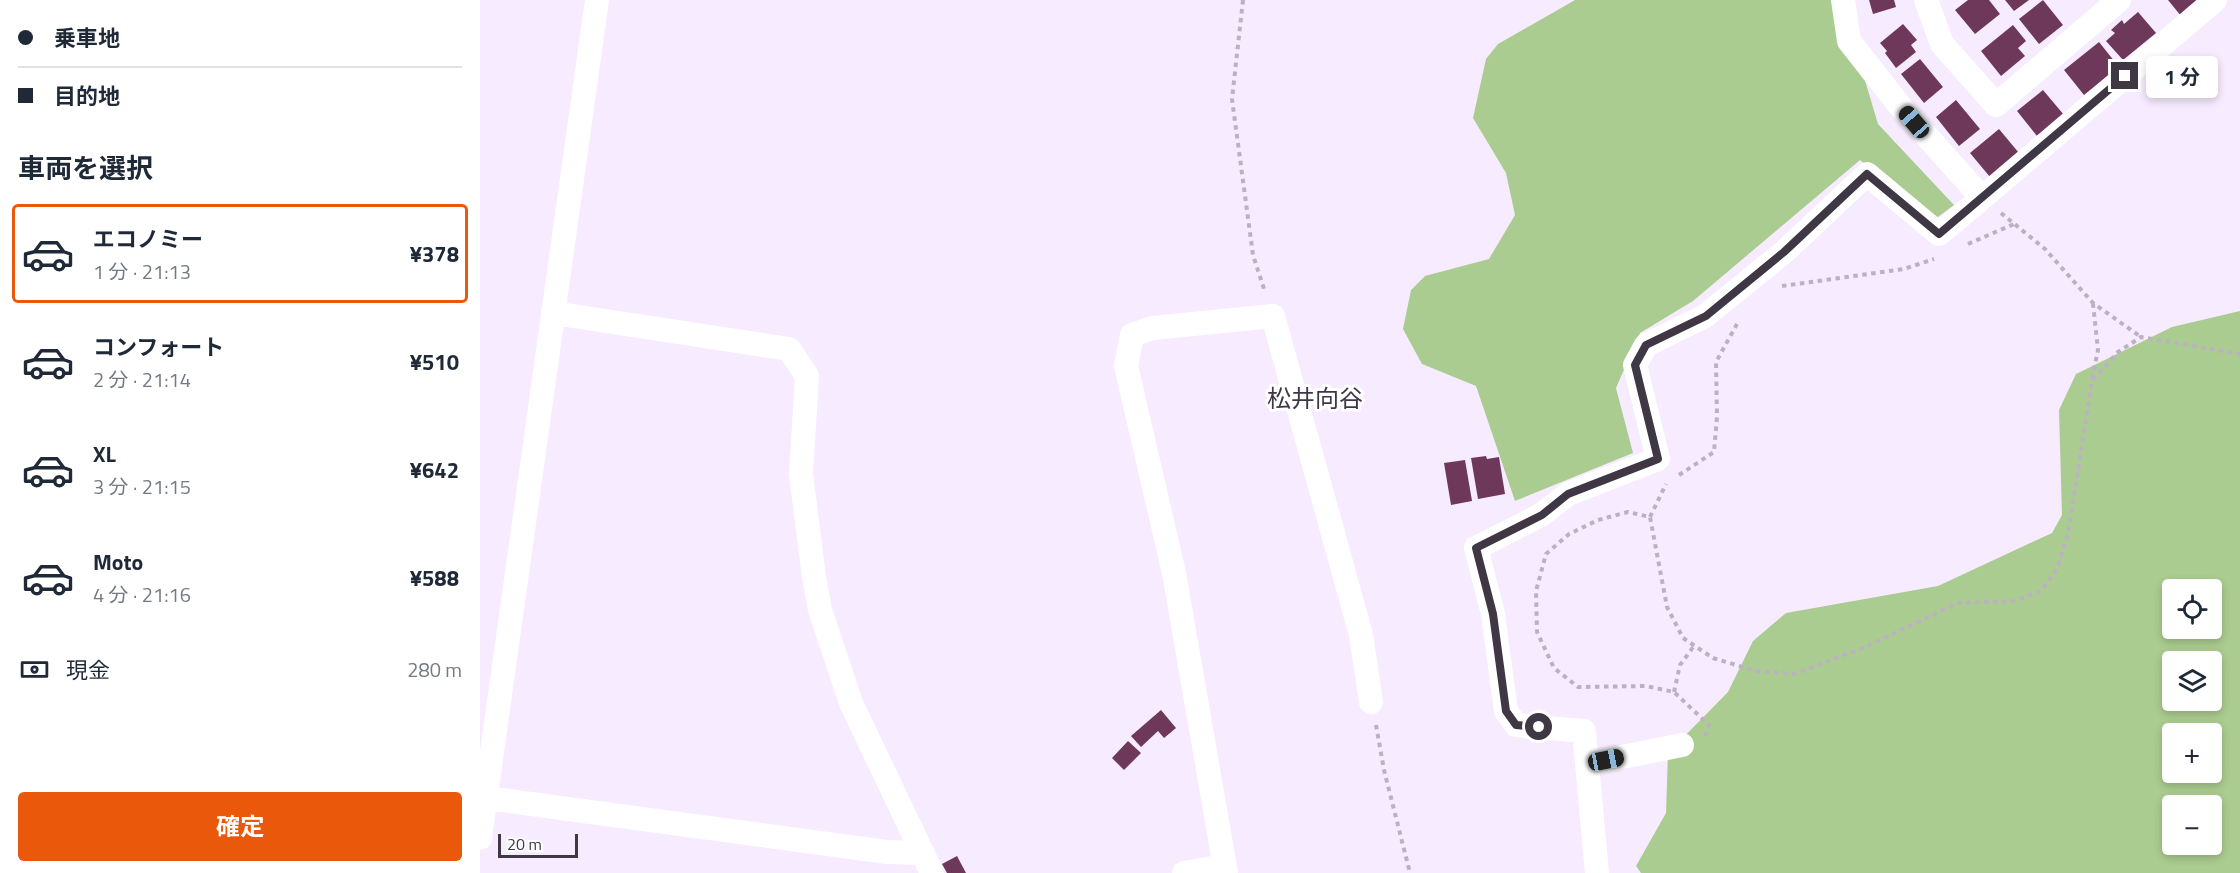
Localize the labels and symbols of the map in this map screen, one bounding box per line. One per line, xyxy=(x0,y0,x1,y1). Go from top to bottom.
callout: 1 分 xyxy=(2146,55,2218,97)
route end xyxy=(2111,62,2138,89)
car xyxy=(1895,103,1933,141)
district label: 松井向谷 xyxy=(1267,380,1363,416)
route start xyxy=(1525,713,1552,740)
car xyxy=(1587,748,1625,772)
scale bar xyxy=(498,831,578,858)

